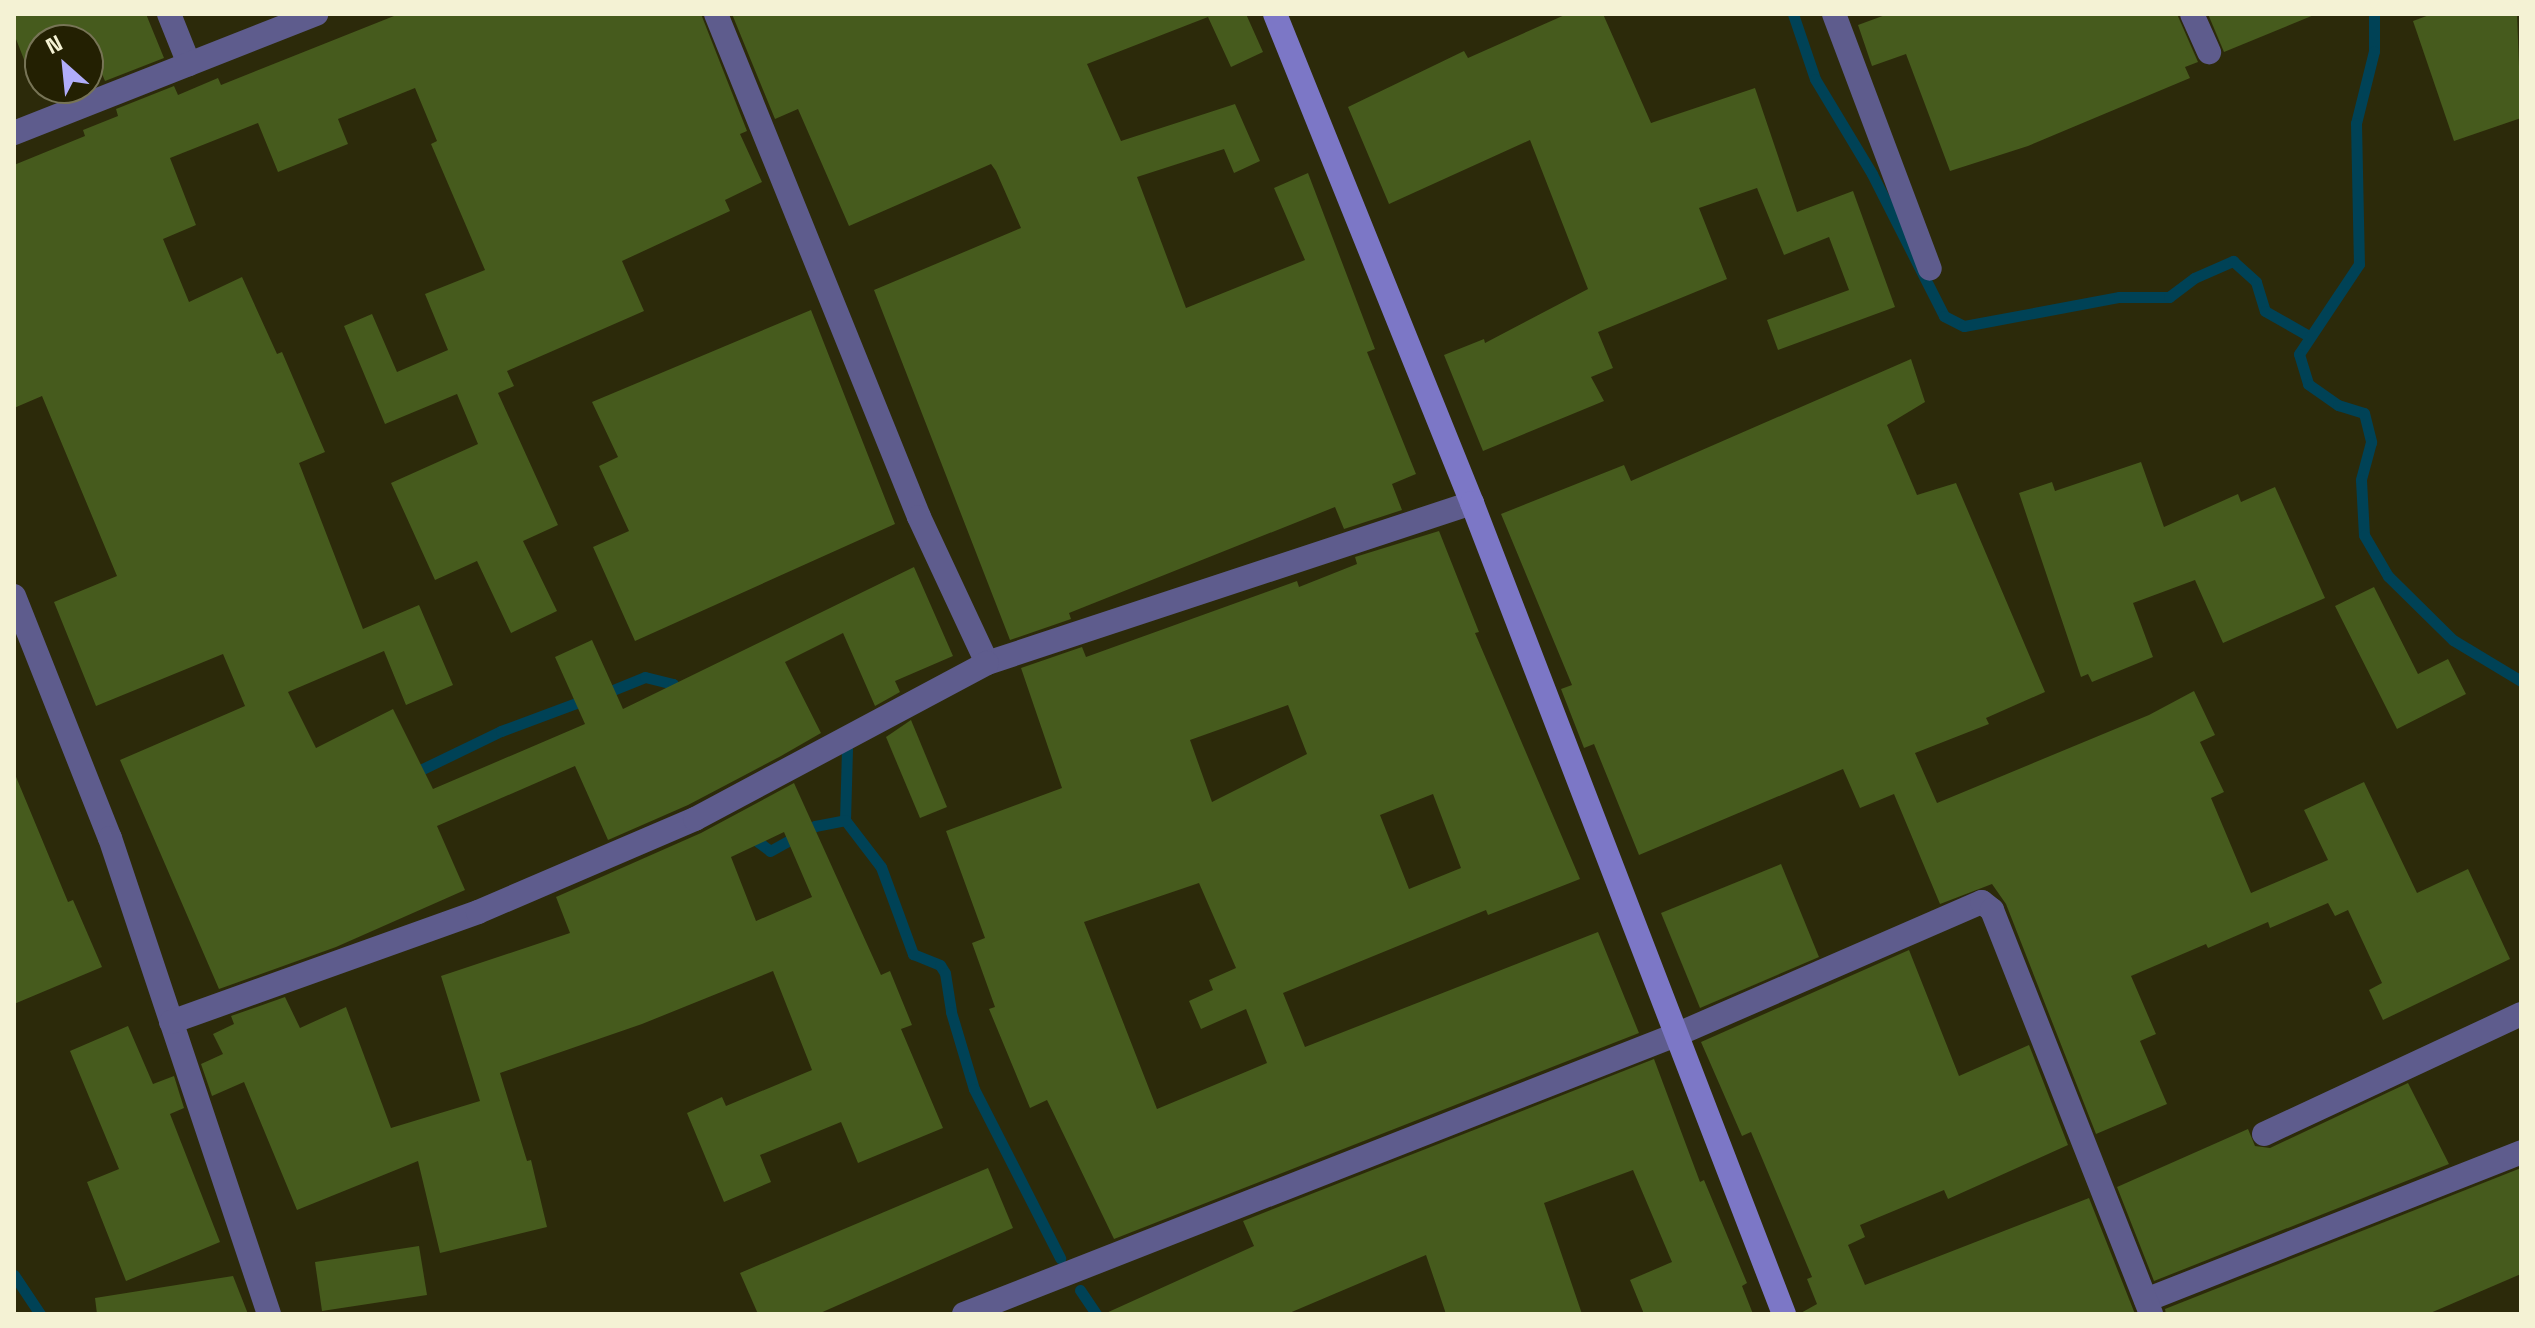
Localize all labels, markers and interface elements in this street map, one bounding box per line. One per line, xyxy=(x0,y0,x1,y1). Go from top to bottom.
north arrow xyxy=(24,24,104,104)
text: N xyxy=(41,29,67,60)

